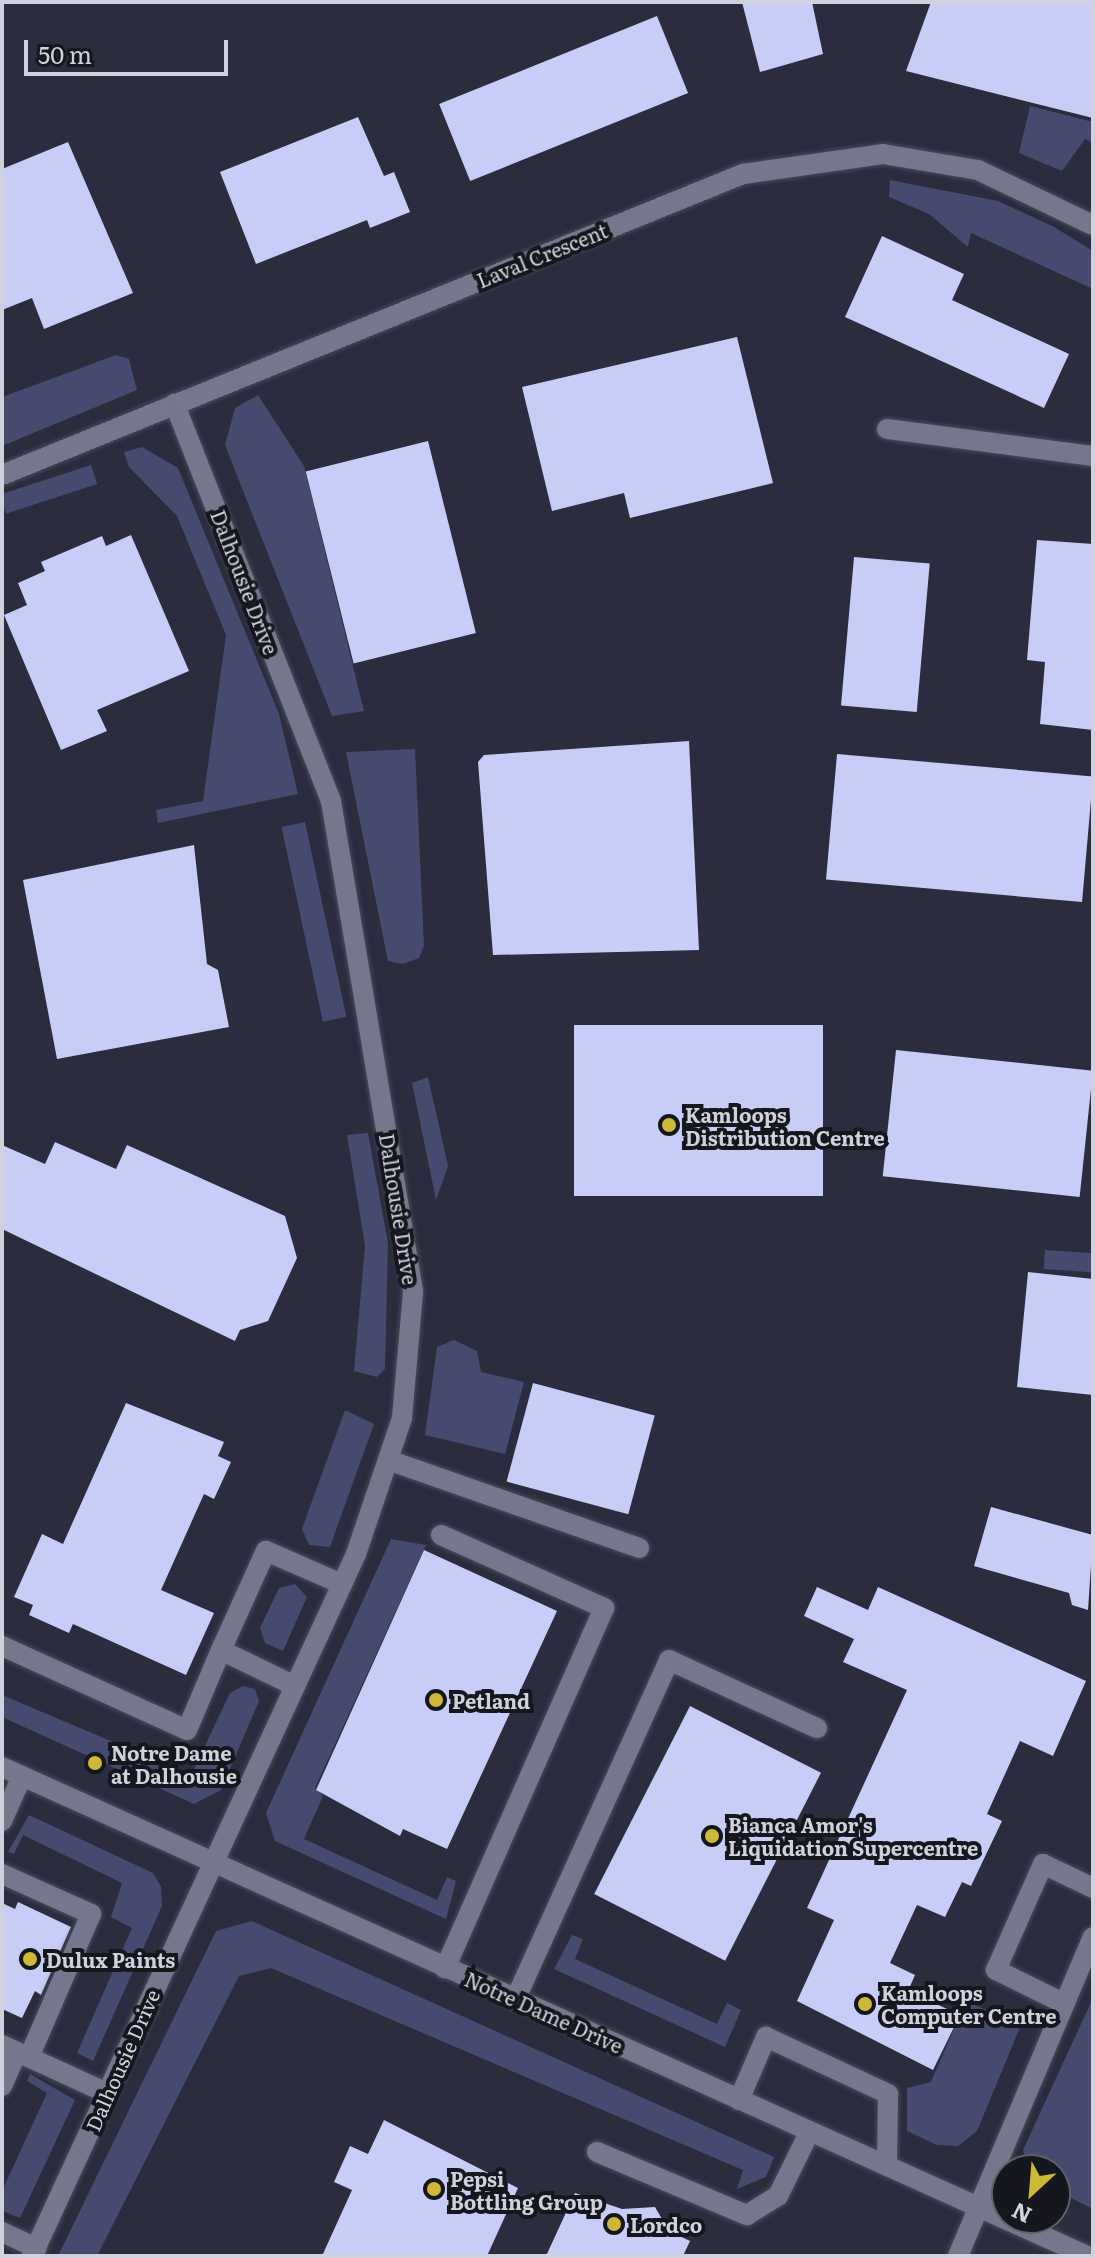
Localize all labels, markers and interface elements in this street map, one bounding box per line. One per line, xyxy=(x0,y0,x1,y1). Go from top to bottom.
scale bar xyxy=(28,24,232,74)
text: 50 m xyxy=(38,36,92,71)
street label: Laval Crescent xyxy=(473,218,611,292)
street label: Dalhousie Drive xyxy=(206,506,284,658)
place label: Kamloops Distribution Centre xyxy=(685,1102,885,1149)
marker: Kamloops Distribution Centre xyxy=(660,1116,678,1134)
street label: Dalhousie Drive xyxy=(375,1132,423,1286)
place label: Petland xyxy=(452,1688,530,1712)
marker: Petland xyxy=(427,1691,445,1709)
place label: Notre Dame at Dalhousie xyxy=(111,1740,237,1787)
marker: Notre Dame at Dalhousie xyxy=(86,1754,104,1772)
place label: Bianca Amor's Liquidation Supercentre xyxy=(728,1812,978,1859)
marker: Bianca Amor's Liquidation Supercentre xyxy=(703,1827,721,1845)
place label: Dulux Paints xyxy=(46,1947,175,1971)
marker: Dulux Paints xyxy=(21,1950,39,1968)
street label: Notre Dame Drive xyxy=(461,1966,627,2058)
place label: Kamloops Computer Centre xyxy=(881,1980,1057,2027)
street label: Dalhousie Drive xyxy=(80,1985,164,2135)
marker: Kamloops Computer Centre xyxy=(856,1995,874,2013)
north arrow xyxy=(991,2154,1071,2234)
place label: Pepsi Bottling Group xyxy=(450,2166,603,2213)
marker: Pepsi Bottling Group xyxy=(425,2180,443,2198)
text: N xyxy=(1006,2195,1037,2233)
place label: Lordco xyxy=(630,2212,702,2236)
marker: Lordco xyxy=(605,2215,623,2233)

